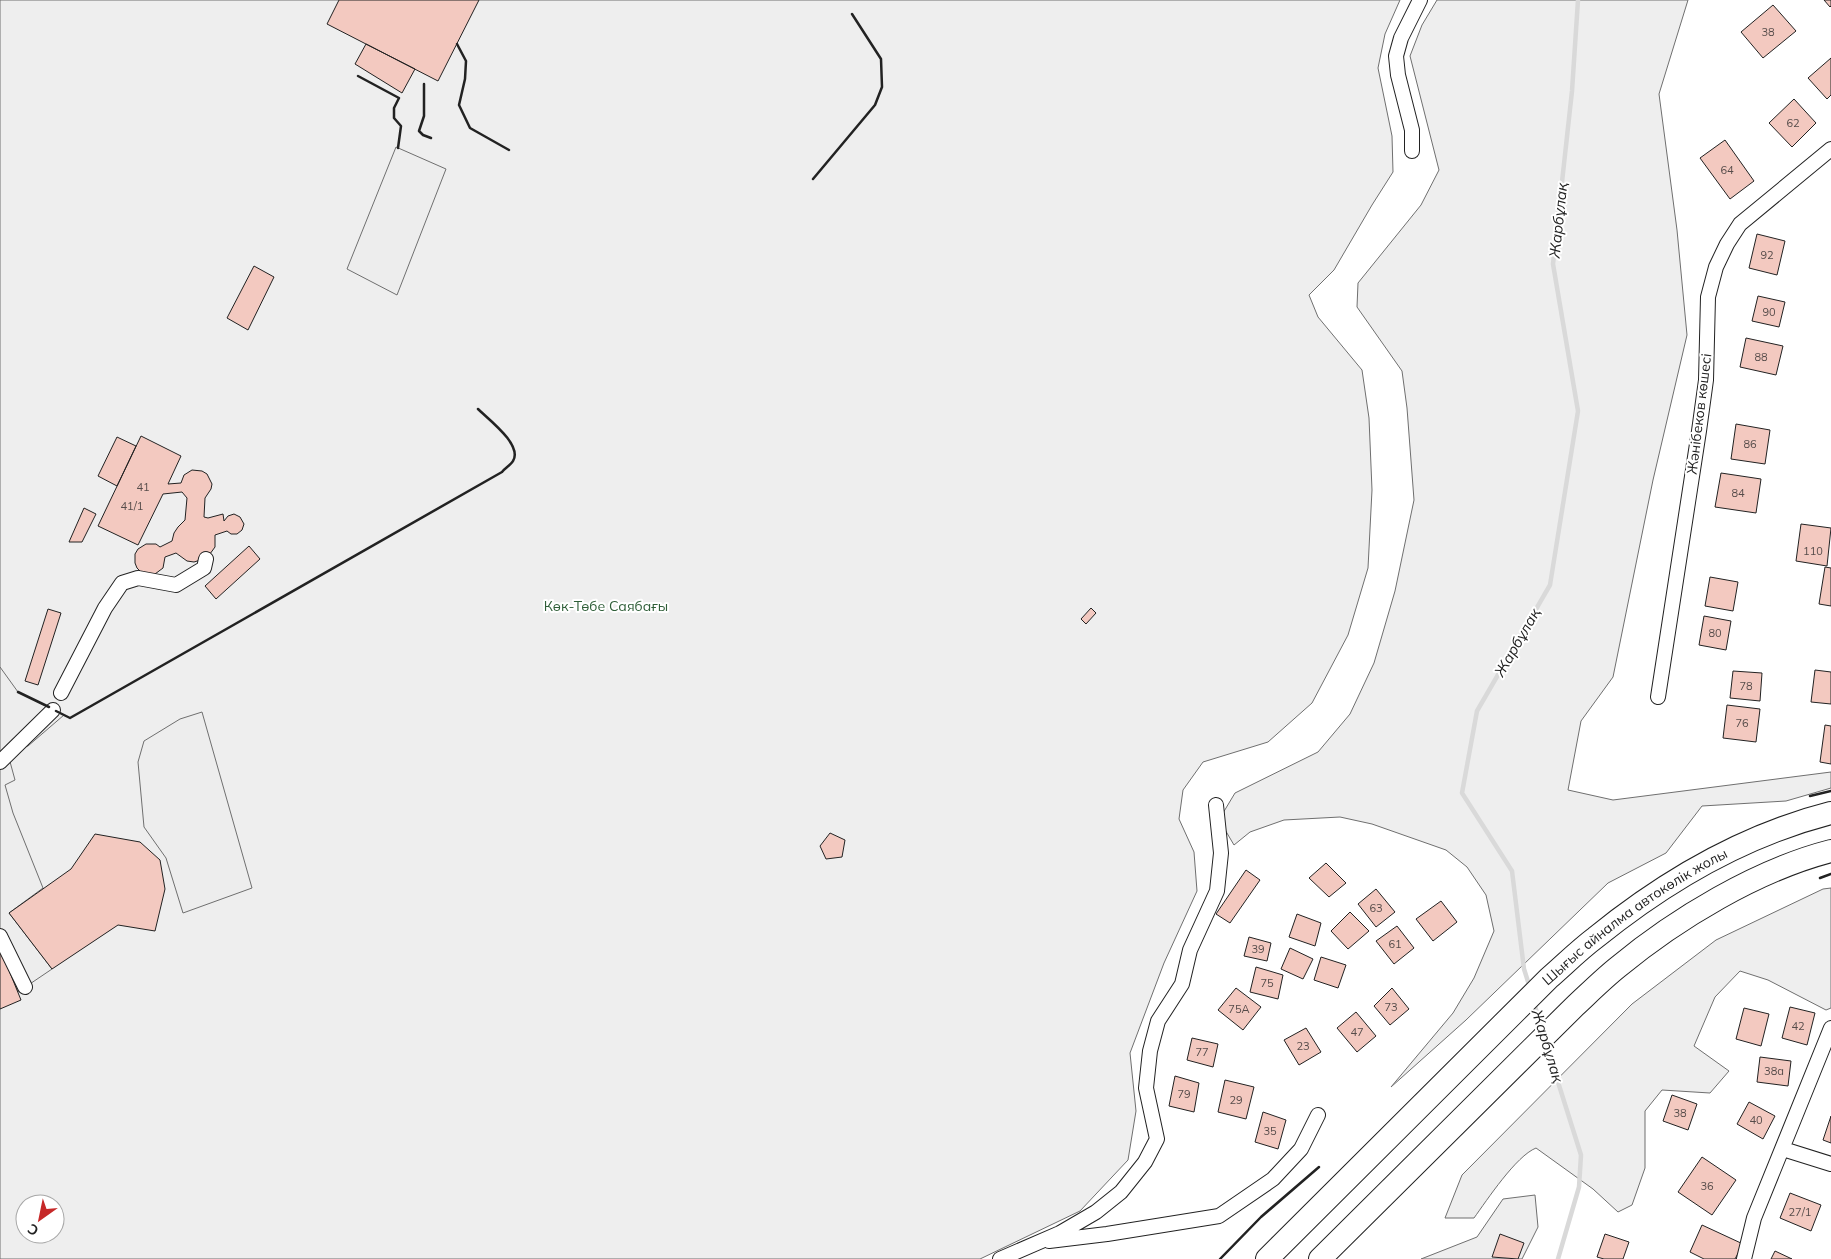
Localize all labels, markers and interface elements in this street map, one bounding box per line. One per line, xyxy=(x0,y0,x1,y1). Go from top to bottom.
house number: 38 xyxy=(1761,25,1775,39)
house number: 62 xyxy=(1786,116,1800,130)
house number: 64 xyxy=(1720,163,1734,177)
water label: Жарбұлақ xyxy=(1544,181,1571,260)
house number: 92 xyxy=(1760,248,1774,262)
house number: 90 xyxy=(1762,305,1776,319)
house number: 88 xyxy=(1754,350,1768,364)
street label: Жәнібеков көшесі xyxy=(1683,352,1715,476)
house number: 86 xyxy=(1743,437,1757,451)
house number: 41 xyxy=(136,480,150,494)
house number: 84 xyxy=(1731,486,1745,500)
house number: 41/1 xyxy=(121,499,143,513)
house number: 110 xyxy=(1803,544,1823,558)
park label: Көк-Төбе Саябағы xyxy=(544,597,668,615)
water label: Жарбұлақ xyxy=(1489,604,1544,681)
house number: 80 xyxy=(1708,626,1722,640)
house number: 78 xyxy=(1739,679,1753,693)
house number: 76 xyxy=(1735,716,1749,730)
street label: Шығыс айналма автокөлік жолы xyxy=(1538,844,1730,989)
house number: 63 xyxy=(1369,901,1383,915)
house number: 61 xyxy=(1388,937,1402,951)
house number: 39 xyxy=(1251,942,1265,956)
house number: 75 xyxy=(1260,976,1274,990)
house number: 73 xyxy=(1384,1000,1398,1014)
house number: 75А xyxy=(1228,1002,1250,1016)
water label: Жарбұлақ xyxy=(1527,1006,1568,1085)
house number: 42 xyxy=(1791,1019,1805,1033)
house number: 47 xyxy=(1350,1025,1364,1039)
house number: 23 xyxy=(1296,1039,1310,1053)
house number: 77 xyxy=(1195,1045,1209,1059)
house number: 38а xyxy=(1764,1064,1784,1078)
house number: 79 xyxy=(1177,1087,1191,1101)
house number: 29 xyxy=(1229,1093,1243,1107)
house number: 38 xyxy=(1673,1106,1687,1120)
house number: 40 xyxy=(1749,1113,1763,1127)
house number: 35 xyxy=(1263,1124,1277,1138)
house number: 36 xyxy=(1700,1179,1714,1193)
north arrow xyxy=(15,1194,65,1244)
house number: 27/1 xyxy=(1789,1205,1811,1219)
text: С xyxy=(24,1220,42,1240)

